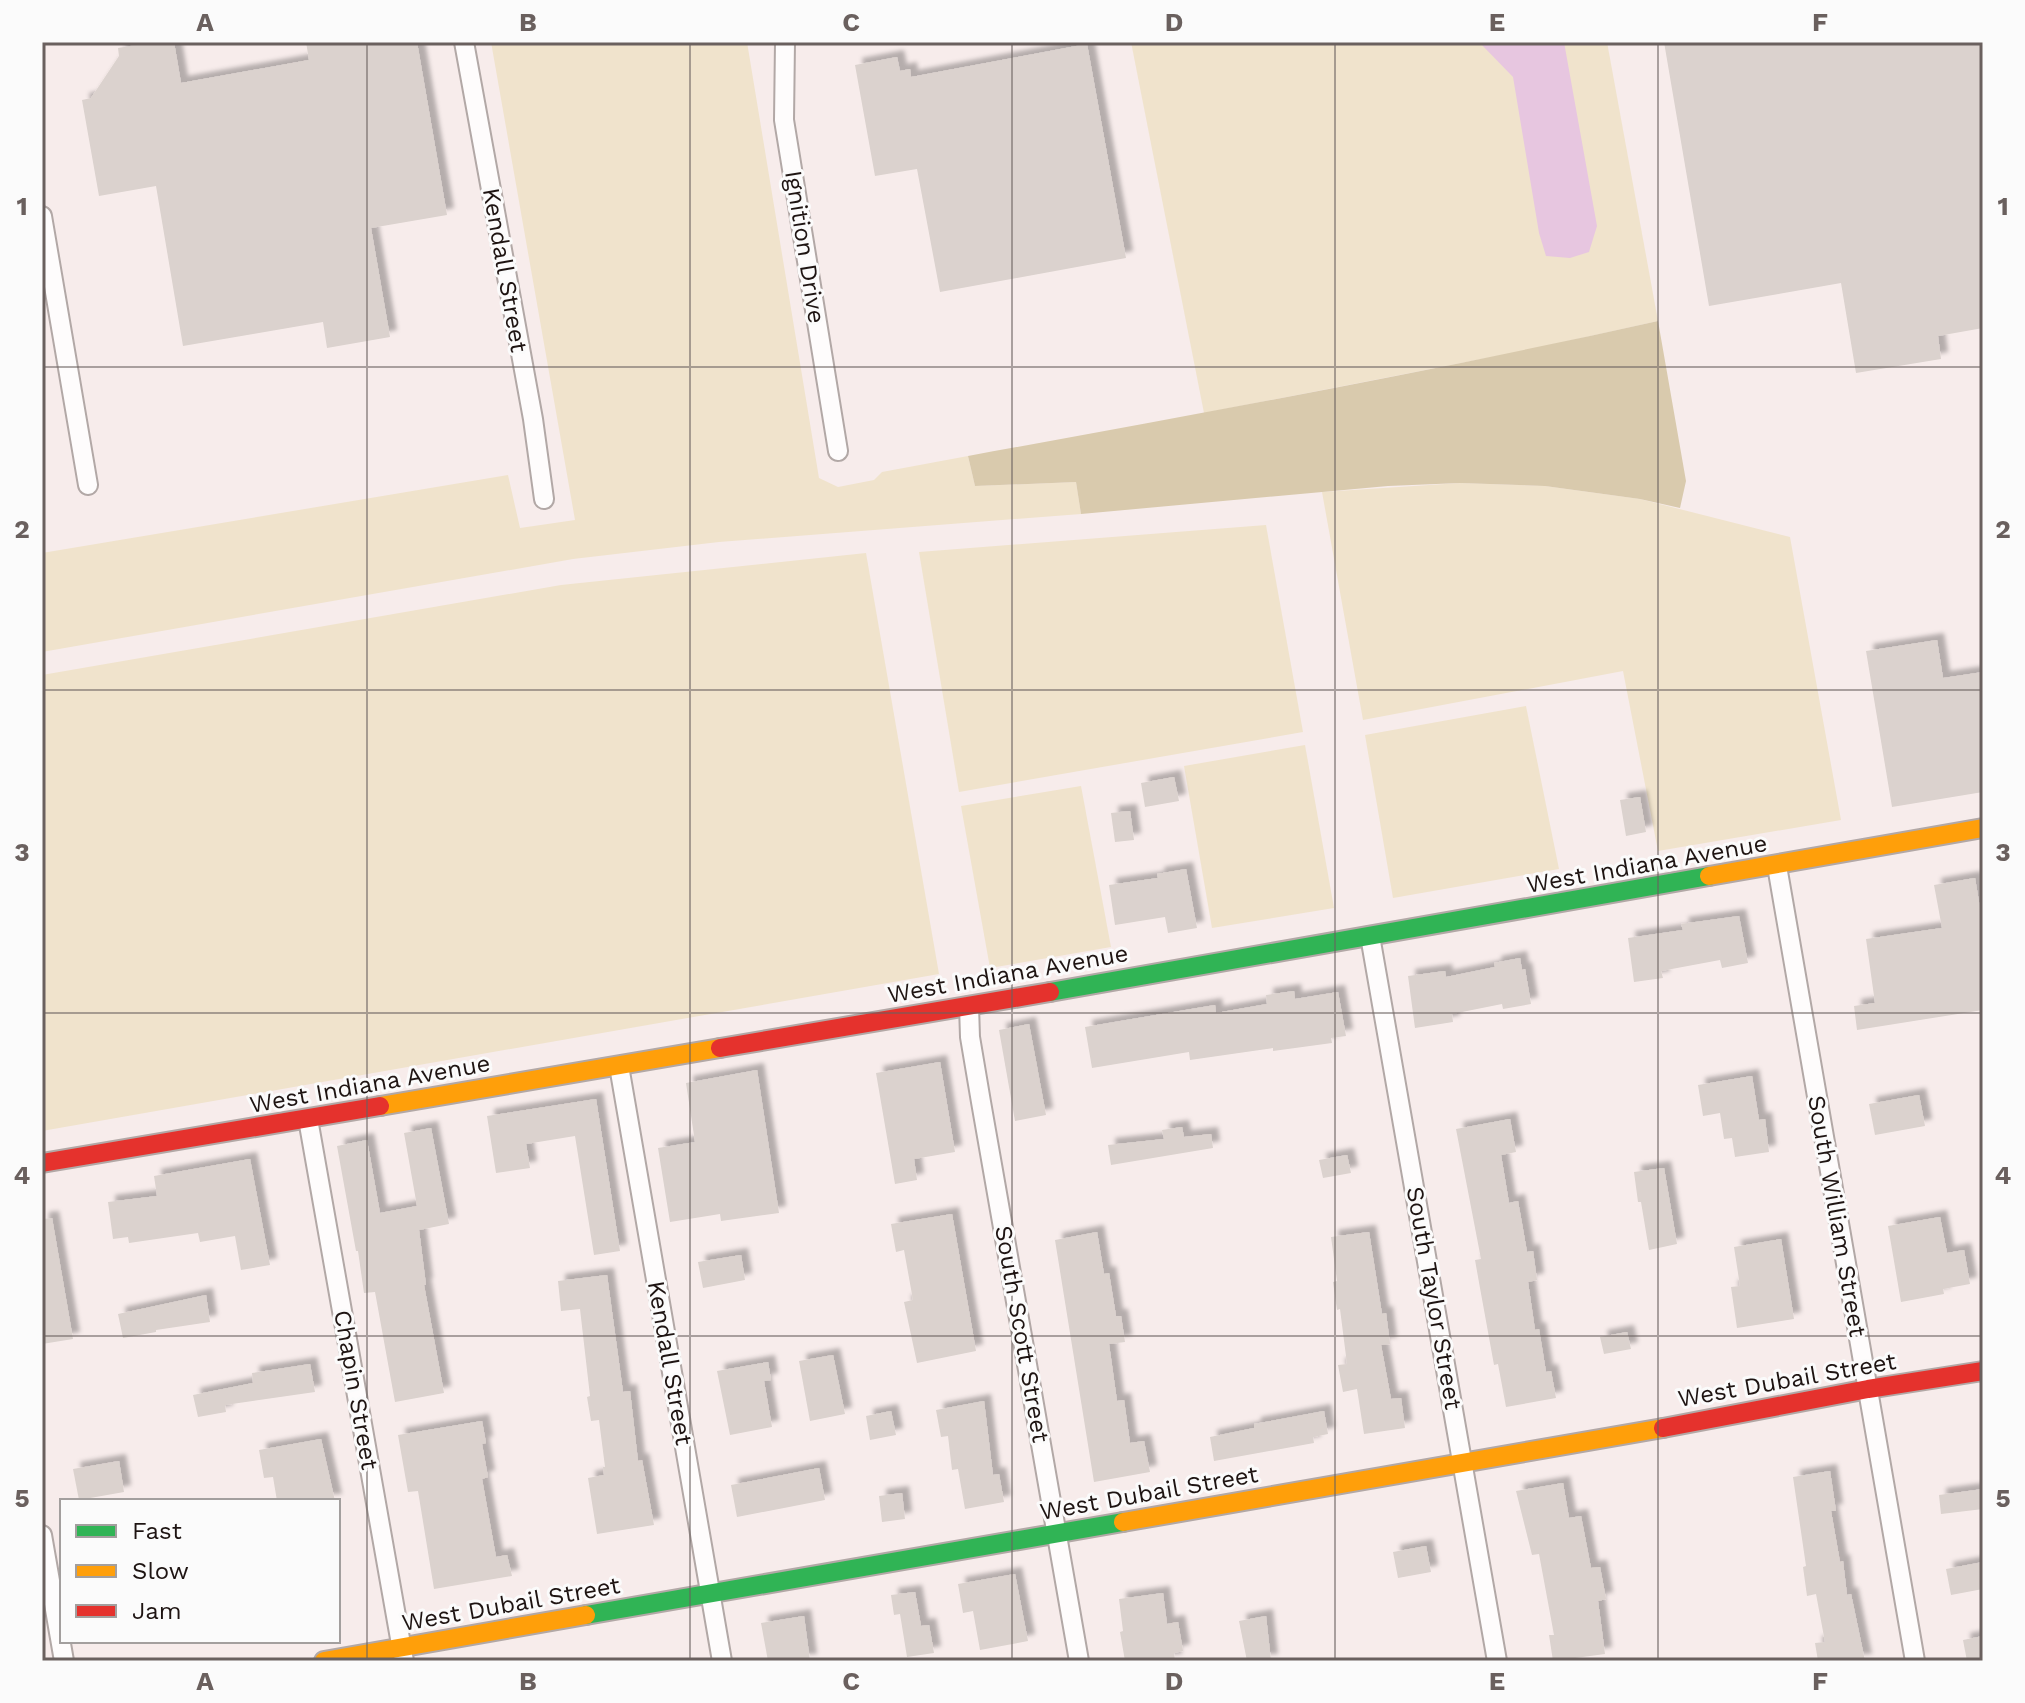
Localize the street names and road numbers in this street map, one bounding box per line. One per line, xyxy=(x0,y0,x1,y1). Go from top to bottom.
street label: Ignition Drive xyxy=(779,169,831,325)
street label: Kendall Street xyxy=(477,186,533,354)
street label: West Indiana Avenue xyxy=(1524,829,1770,899)
street label: West Indiana Avenue xyxy=(885,939,1131,1009)
street label: West Indiana Avenue xyxy=(247,1049,493,1119)
street label: South William Street xyxy=(1802,1093,1872,1339)
street label: South Taylor Street xyxy=(1401,1184,1467,1412)
street label: South Scott Street xyxy=(989,1223,1055,1445)
street label: Kendall Street xyxy=(642,1279,698,1447)
street label: Chapin Street xyxy=(328,1308,384,1472)
street label: West Dubail Street xyxy=(1676,1347,1898,1413)
street label: West Dubail Street xyxy=(1038,1460,1260,1526)
street label: West Dubail Street xyxy=(400,1571,622,1637)

